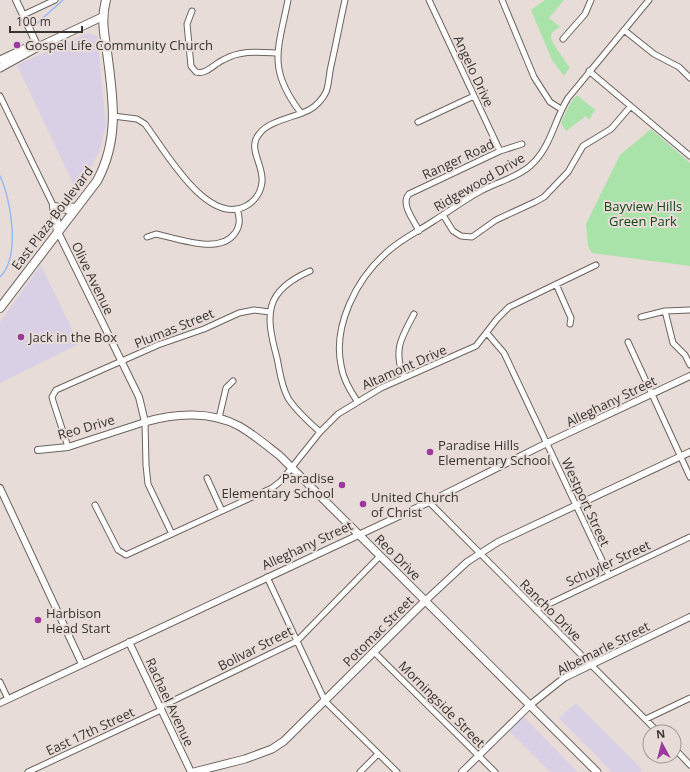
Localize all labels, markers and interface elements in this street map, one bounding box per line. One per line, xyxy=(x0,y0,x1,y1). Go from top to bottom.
scale bar xyxy=(10,8,82,34)
text: 100 m xyxy=(16,13,51,30)
street label: Angelo Drive xyxy=(450,32,498,110)
place label: Gospel Life Community Church xyxy=(25,36,213,54)
marker: Gospel Life Community Church xyxy=(12,40,22,50)
street label: Ranger Road xyxy=(419,135,497,183)
street label: Ridgewood Drive xyxy=(430,149,528,215)
street label: East Plaza Boulevard xyxy=(7,162,97,274)
park label: Bayview Hills Green Park xyxy=(604,197,682,230)
street label: Olive Avenue xyxy=(68,239,118,317)
street label: Plumas Street xyxy=(132,304,217,352)
place label: Jack in the Box xyxy=(27,328,117,346)
marker: Jack in the Box xyxy=(16,332,26,342)
street label: Altamont Drive xyxy=(359,340,449,394)
street label: Alleghany Street xyxy=(563,371,660,431)
street label: Reo Drive xyxy=(55,410,117,444)
place label: Paradise Hills Elementary School xyxy=(438,436,550,469)
marker: Paradise Hills Elementary School xyxy=(425,447,435,457)
street label: Westport Street xyxy=(558,455,614,549)
place label: Paradise Elementary School xyxy=(222,469,334,502)
marker: Paradise Elementary School xyxy=(337,480,347,490)
place label: United Church of Christ xyxy=(371,488,459,521)
marker: United Church of Christ xyxy=(358,499,368,509)
street label: Alleghany Street xyxy=(259,516,356,574)
street label: Reo Drive xyxy=(371,530,425,584)
street label: Schuyler Street xyxy=(563,535,654,590)
street label: Rancho Drive xyxy=(516,575,586,645)
street label: Potomac Street xyxy=(339,591,418,670)
place label: Harbison Head Start xyxy=(46,604,111,637)
marker: Harbison Head Start xyxy=(33,615,43,625)
street label: Albemarle Street xyxy=(554,617,653,679)
street label: Bolivar Street xyxy=(215,621,296,675)
street label: Rachael Avenue xyxy=(142,655,198,749)
street label: Morningside Street xyxy=(395,657,489,751)
street label: East 17th Street xyxy=(43,702,138,759)
north arrow xyxy=(642,724,682,764)
text: N xyxy=(655,726,666,742)

